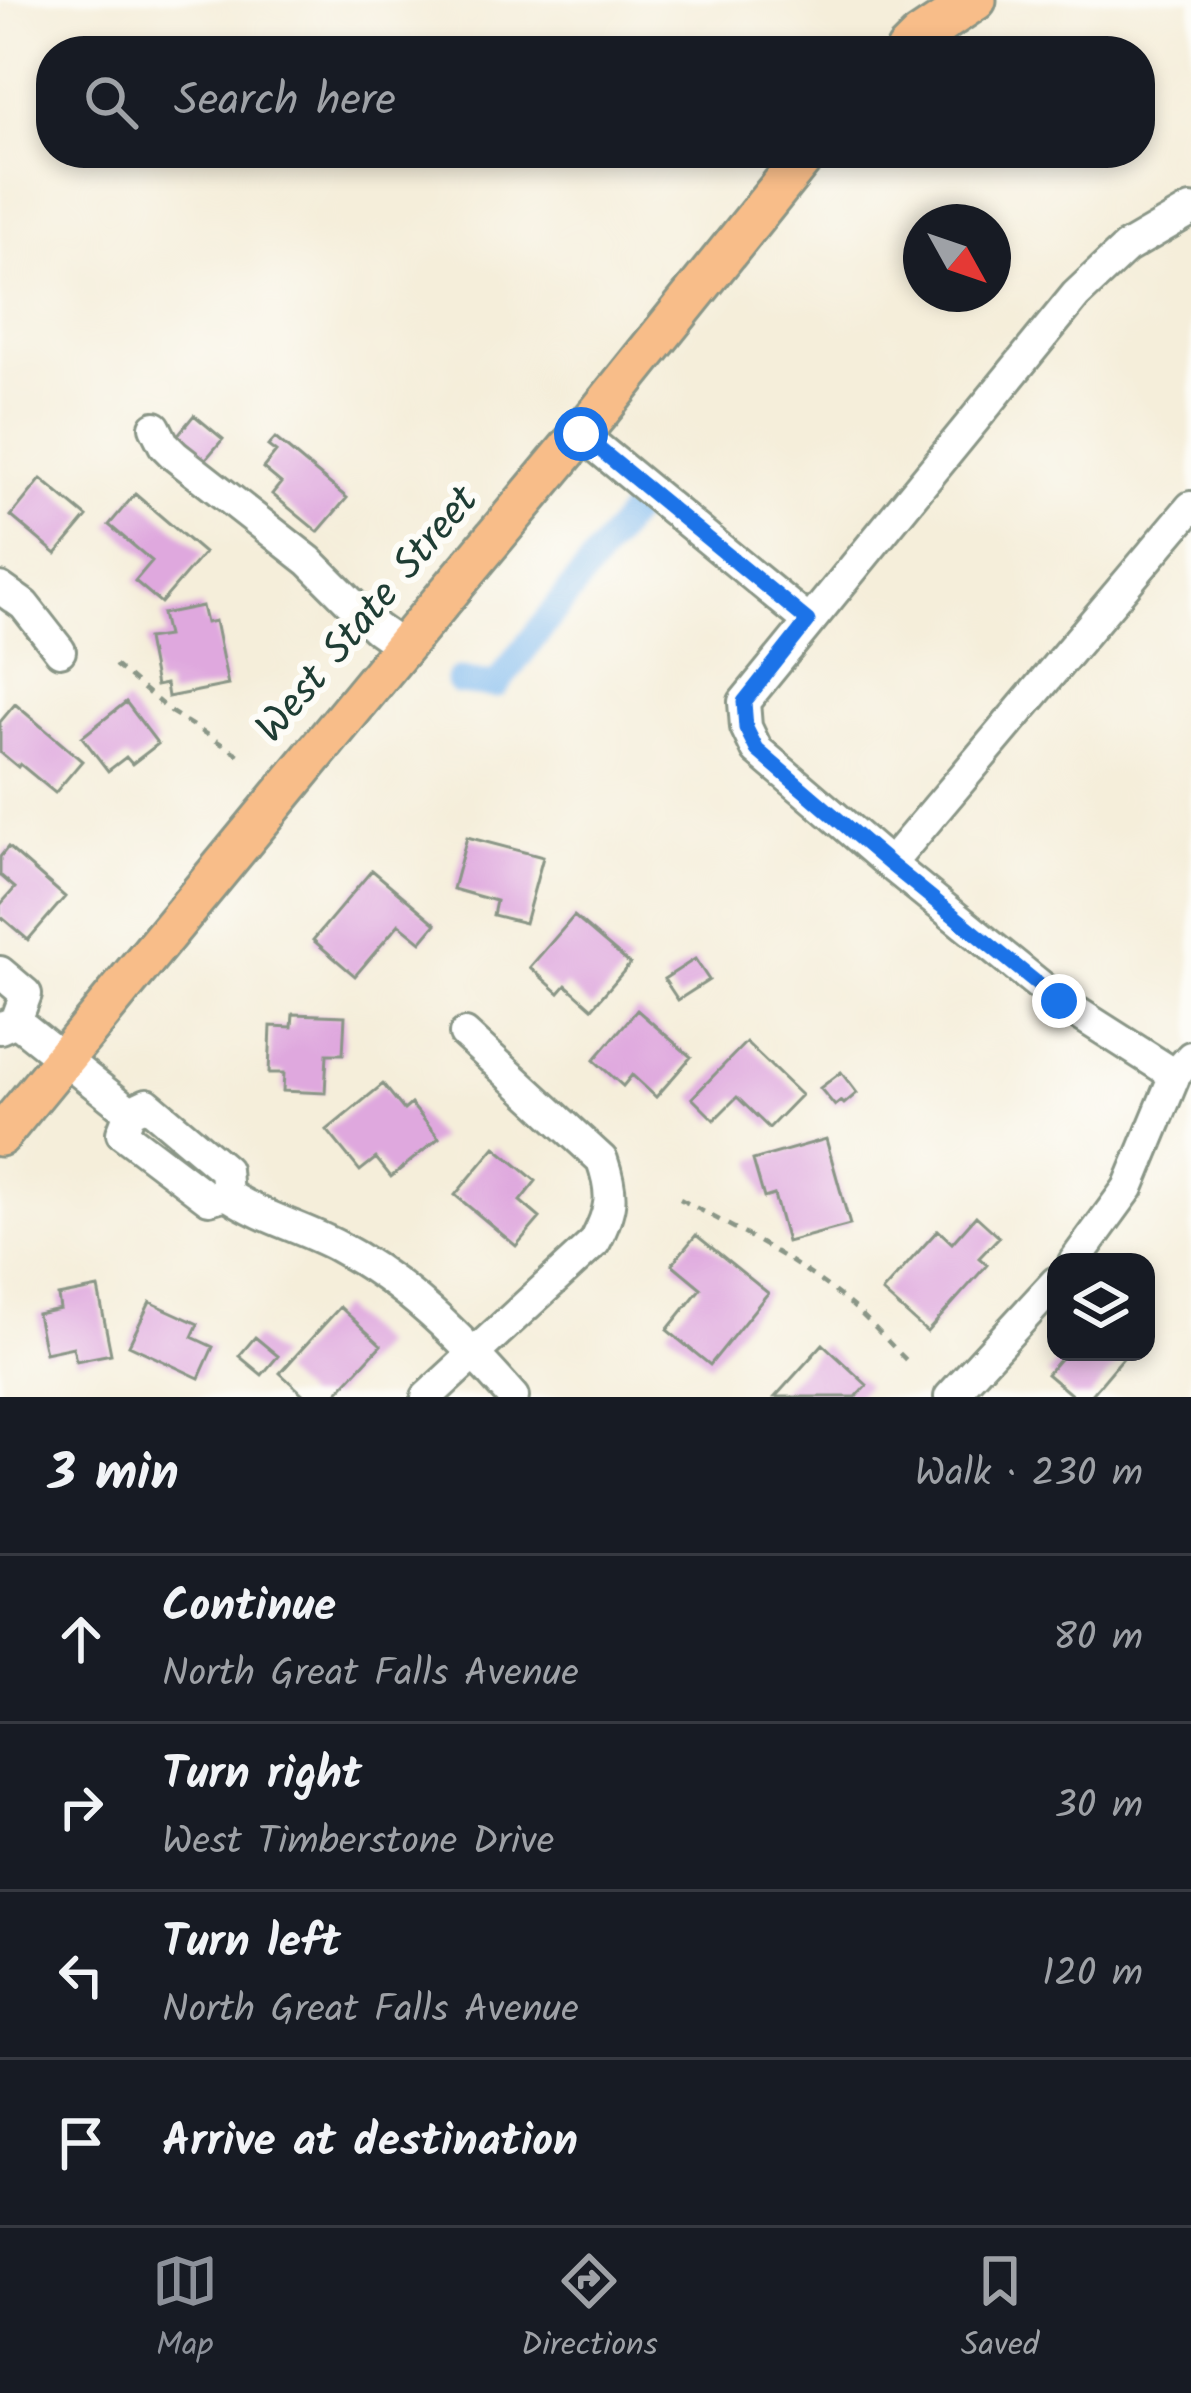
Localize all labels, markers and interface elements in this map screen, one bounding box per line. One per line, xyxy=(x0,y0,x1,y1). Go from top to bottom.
search box xyxy=(36,36,1155,168)
text: Search here xyxy=(174,66,396,138)
icon: search xyxy=(78,69,144,135)
north arrow xyxy=(903,204,1011,312)
route start xyxy=(554,407,608,461)
street label: West State Street xyxy=(240,471,497,759)
route end xyxy=(1032,974,1086,1028)
map controls xyxy=(1047,1253,1155,1361)
button: layers xyxy=(1047,1253,1155,1361)
text: 3 min xyxy=(48,1435,179,1516)
text: Walk · 230 m xyxy=(915,1444,1143,1506)
text: Continue xyxy=(162,1572,336,1644)
icon: ahead xyxy=(48,1606,114,1672)
text: 80 m xyxy=(1053,1608,1143,1670)
text: North Great Falls Avenue xyxy=(162,1644,579,1706)
text: Turn right xyxy=(162,1740,362,1812)
icon: right xyxy=(48,1774,114,1840)
text: 30 m xyxy=(1055,1776,1143,1838)
text: West Timberstone Drive xyxy=(162,1812,554,1874)
text: Turn left xyxy=(162,1908,341,1980)
icon: left xyxy=(48,1942,114,2008)
text: 120 m xyxy=(1042,1944,1143,2006)
text: North Great Falls Avenue xyxy=(162,1980,579,2042)
text: Arrive at destination xyxy=(162,2107,578,2179)
icon: arrive xyxy=(48,2110,114,2176)
tab: Map xyxy=(152,2248,218,2373)
tab: Directions xyxy=(521,2248,658,2373)
tab: Saved xyxy=(961,2248,1039,2373)

